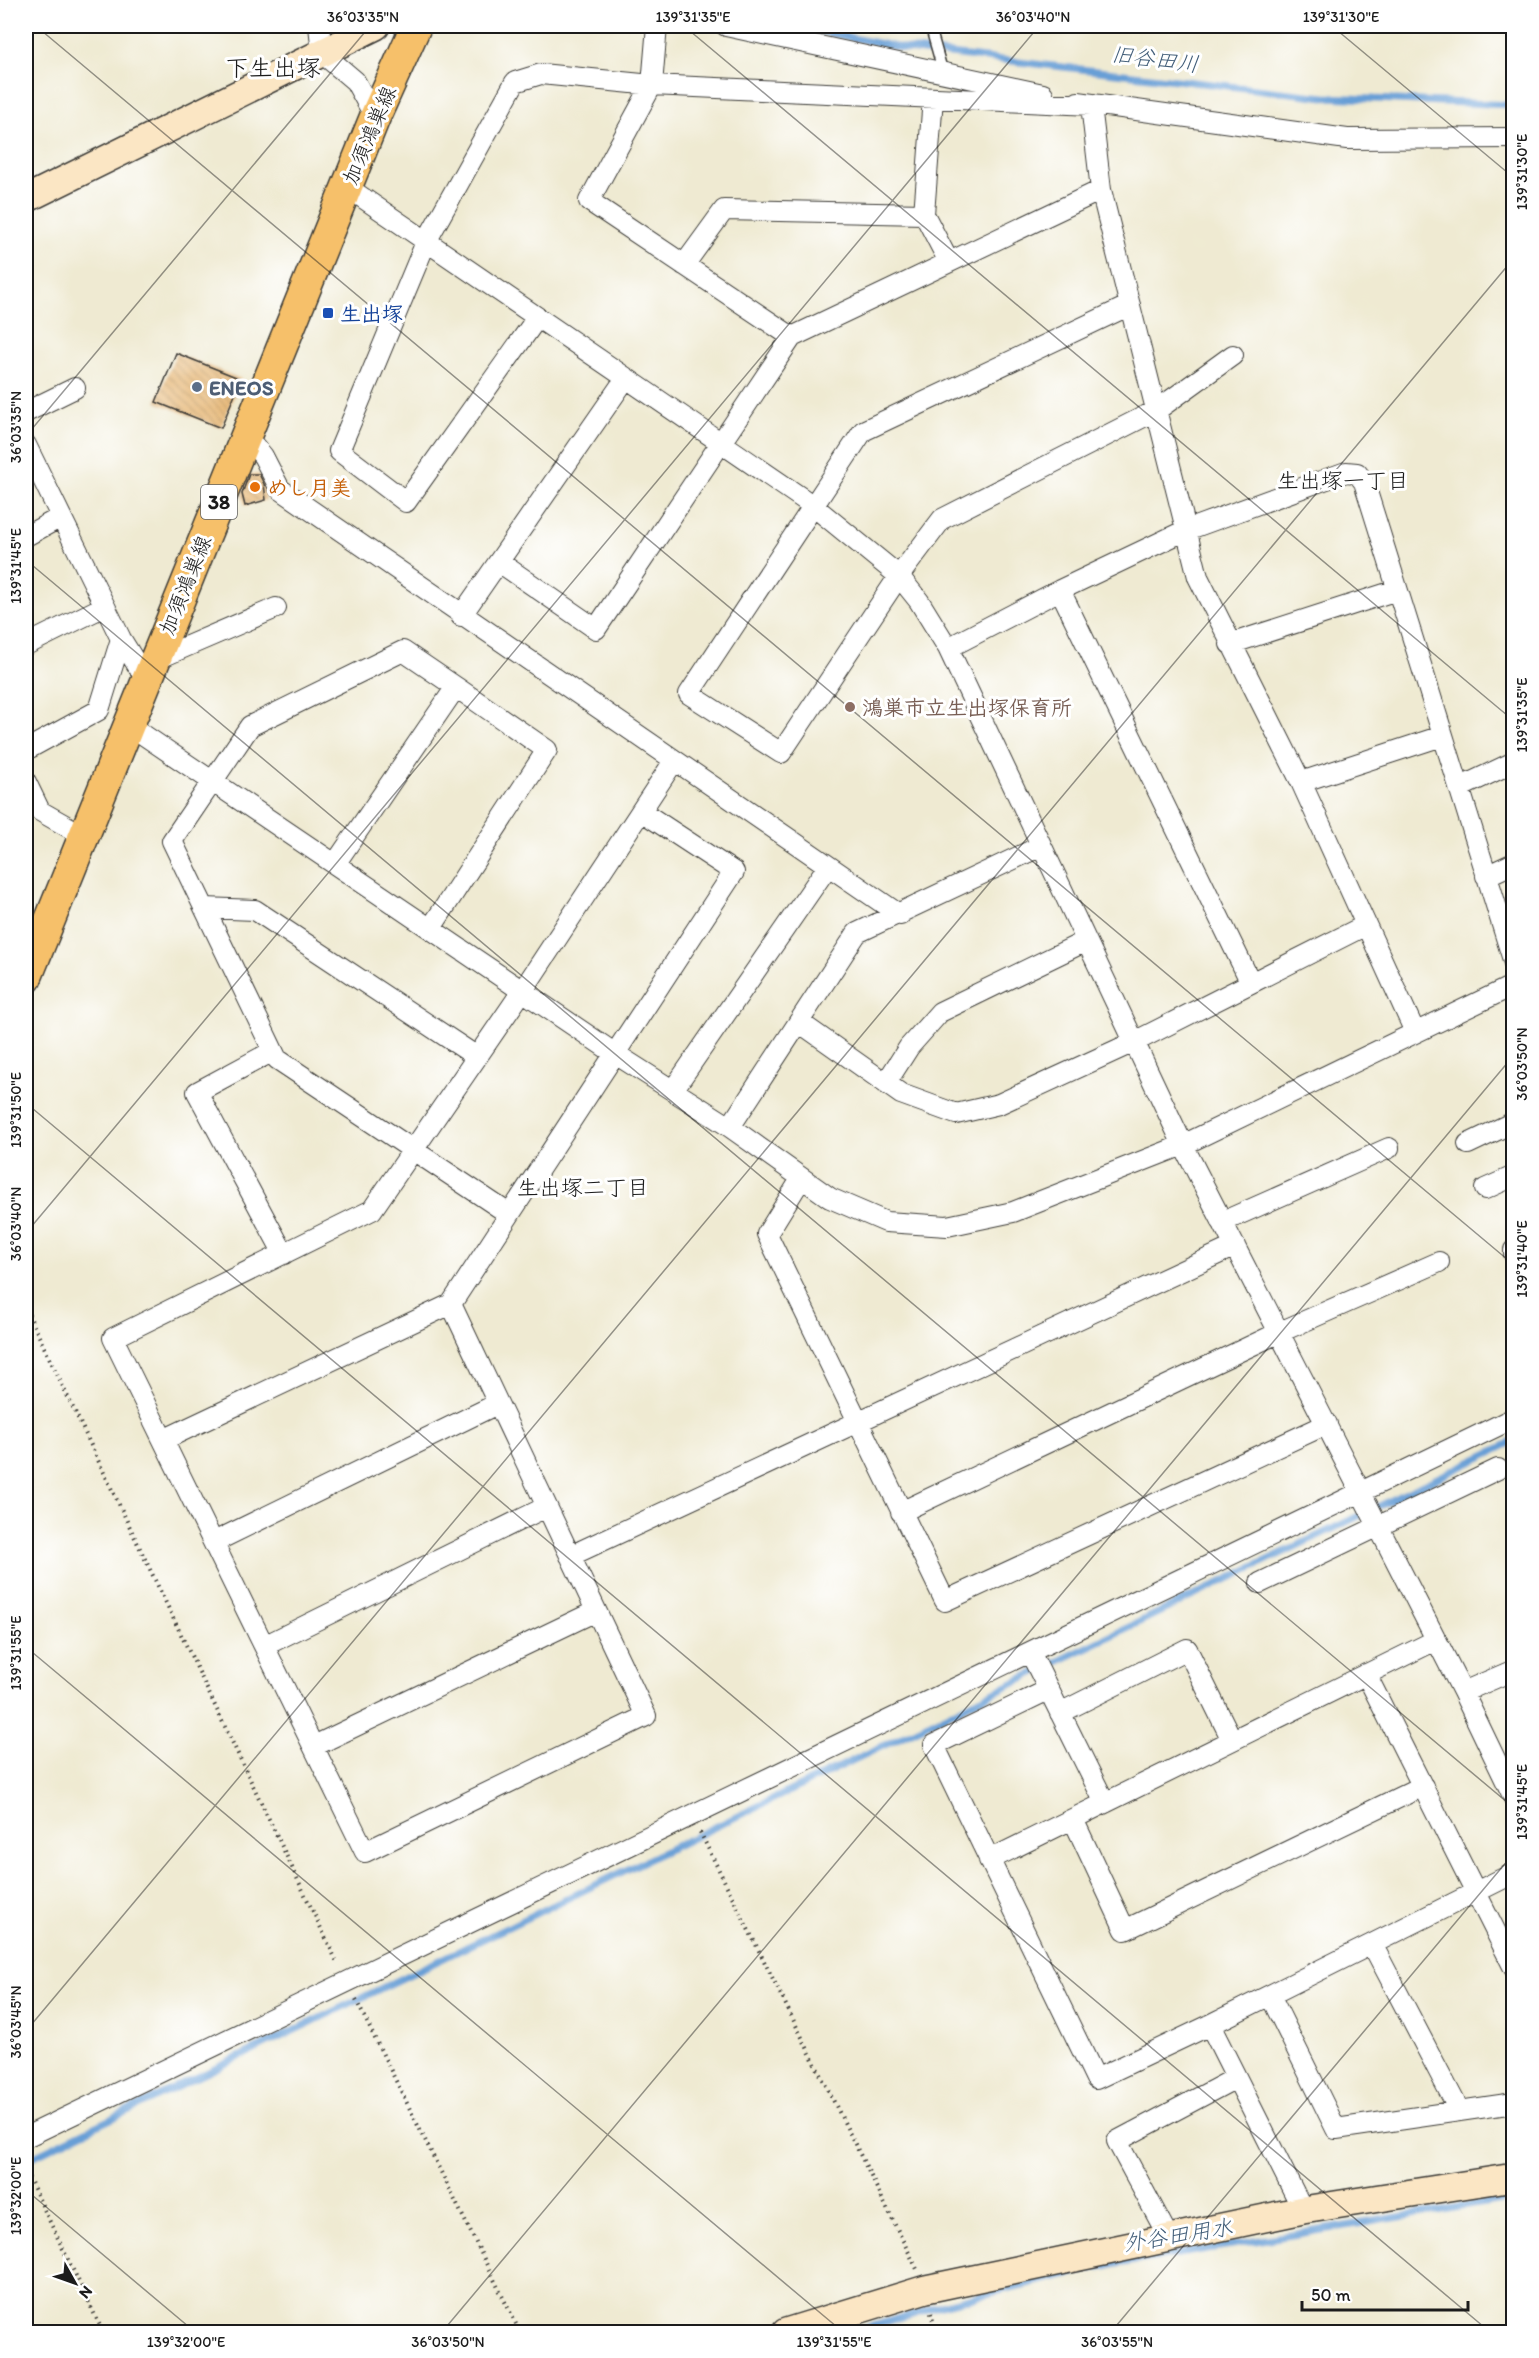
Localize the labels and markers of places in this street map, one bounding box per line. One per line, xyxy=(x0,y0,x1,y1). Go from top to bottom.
place label: 生出塚 xyxy=(340,301,403,326)
marker: 生出塚 xyxy=(321,306,335,320)
place label: ENEOS xyxy=(209,375,274,400)
marker: ENEOS xyxy=(190,380,204,394)
place label: めし月美 xyxy=(267,475,351,500)
marker: めし月美 xyxy=(248,480,262,494)
place label: 鴻巣市立生出塚保育所 xyxy=(862,695,1072,720)
marker: 鴻巣市立生出塚保育所 xyxy=(843,700,857,714)

